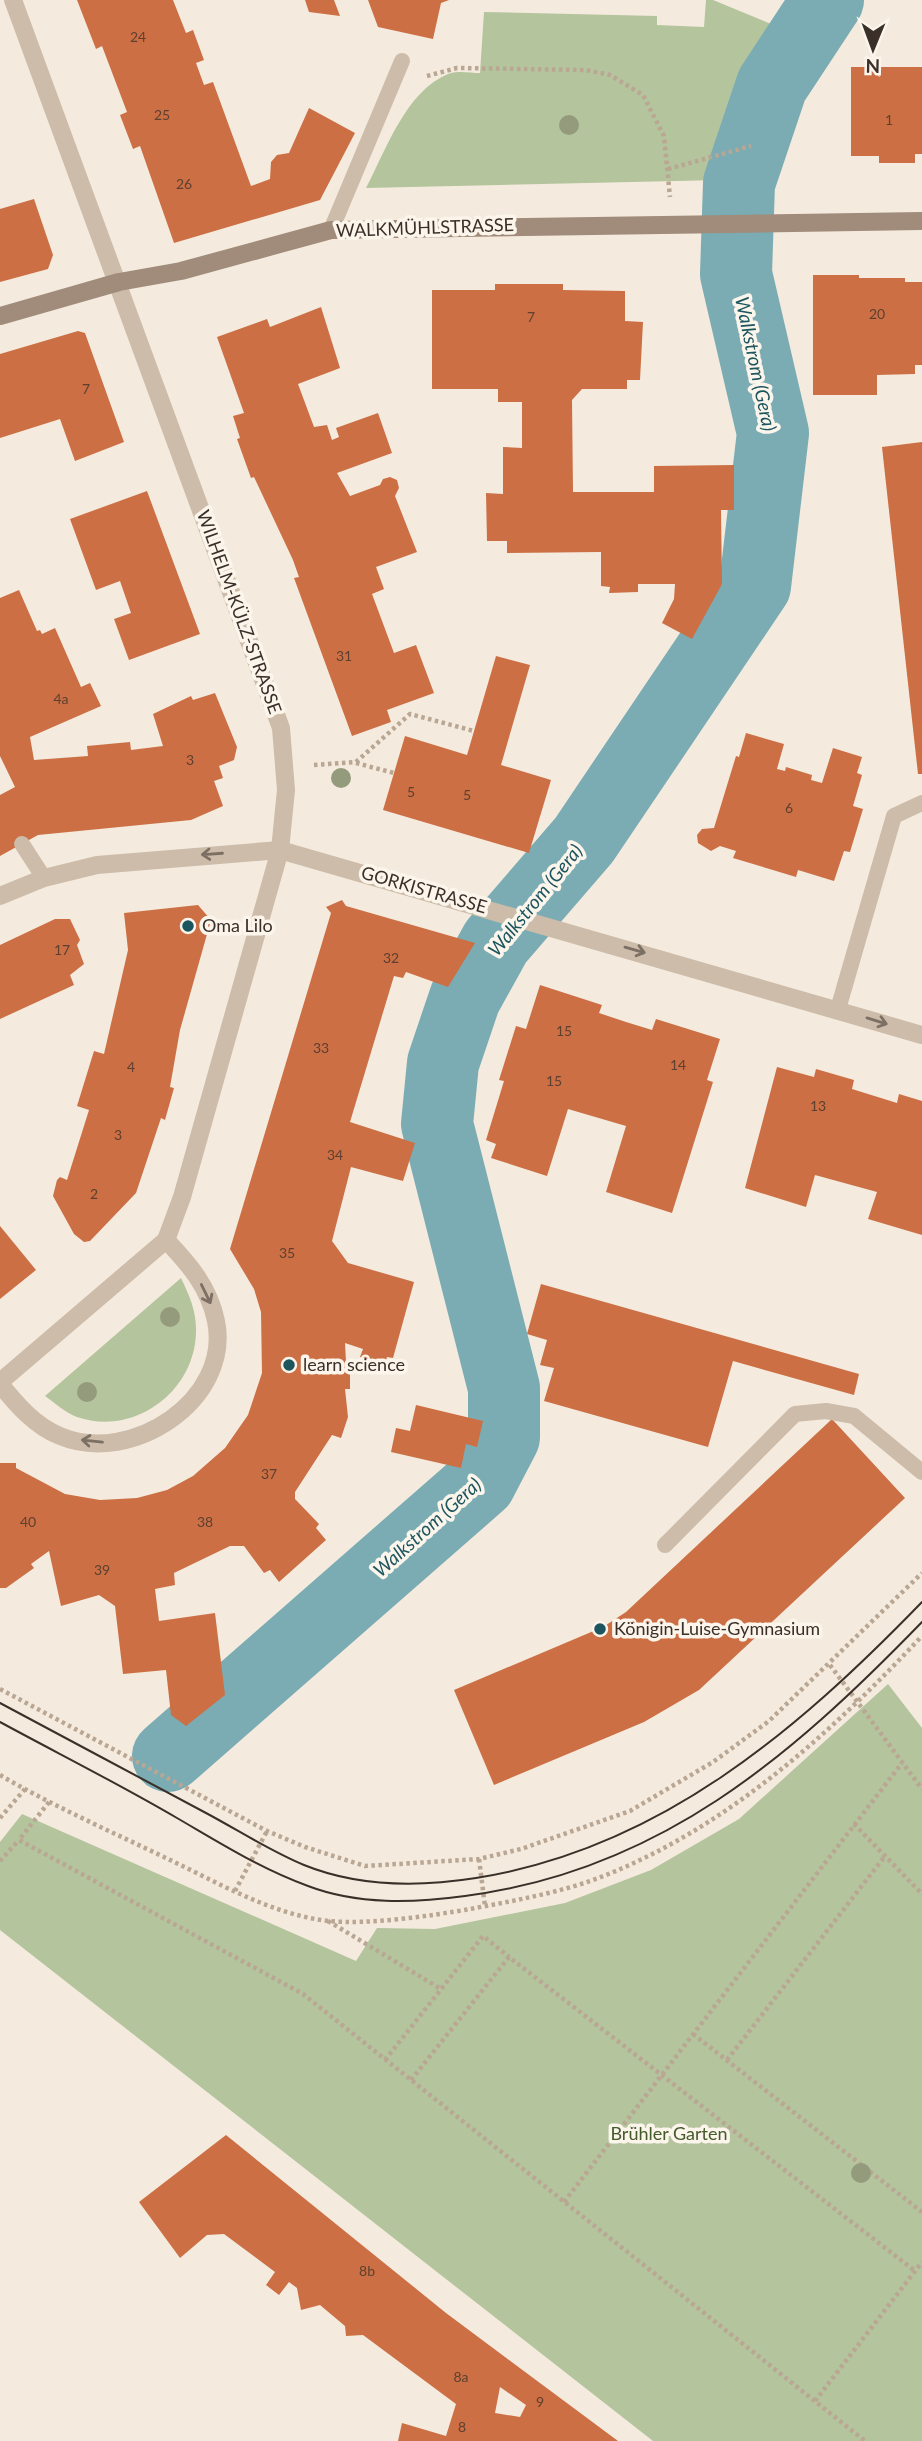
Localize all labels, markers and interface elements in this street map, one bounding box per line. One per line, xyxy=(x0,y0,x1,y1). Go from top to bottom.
north arrow xyxy=(838,14,908,84)
house number: 24 xyxy=(130,28,146,45)
text: N xyxy=(865,55,880,78)
house number: 25 xyxy=(154,106,170,123)
house number: 1 xyxy=(885,111,893,128)
house number: 26 xyxy=(176,175,192,192)
street label: WALKMÜHLSTRASSE xyxy=(336,213,514,241)
water label: Walkstrom (Gera) xyxy=(731,295,782,433)
house number: 20 xyxy=(869,305,885,322)
house number: 7 xyxy=(527,308,535,325)
house number: 7 xyxy=(82,380,90,397)
street label: WILHELM-KÜLZ-STRASSE xyxy=(193,507,287,717)
house number: 31 xyxy=(336,647,352,664)
house number: 4a xyxy=(53,690,69,707)
house number: 3 xyxy=(186,751,194,768)
house number: 5 xyxy=(407,783,415,800)
house number: 5 xyxy=(463,786,471,803)
house number: 6 xyxy=(785,799,793,816)
water label: Walkstrom (Gera) xyxy=(483,839,587,960)
one-way arrow xyxy=(202,848,224,861)
street label: GORKISTRASSE xyxy=(359,861,490,917)
place label: Oma Lilo xyxy=(202,914,273,936)
marker: Oma Lilo xyxy=(180,918,196,934)
house number: 17 xyxy=(54,941,70,958)
one-way arrow xyxy=(624,945,646,958)
house number: 32 xyxy=(383,949,399,966)
one-way arrow xyxy=(865,1016,887,1028)
house number: 15 xyxy=(556,1022,572,1039)
house number: 33 xyxy=(313,1039,329,1056)
house number: 14 xyxy=(670,1056,686,1073)
house number: 4 xyxy=(127,1058,135,1075)
house number: 15 xyxy=(546,1072,562,1089)
house number: 13 xyxy=(810,1097,826,1114)
house number: 3 xyxy=(114,1126,122,1143)
house number: 34 xyxy=(327,1146,343,1163)
house number: 2 xyxy=(90,1185,98,1202)
house number: 35 xyxy=(279,1244,295,1261)
one-way arrow xyxy=(200,1283,214,1304)
place label: learn science xyxy=(303,1353,405,1375)
marker: learn science xyxy=(281,1357,297,1373)
one-way arrow xyxy=(81,1434,104,1447)
house number: 37 xyxy=(261,1465,277,1482)
water label: Walkstrom (Gera) xyxy=(368,1472,485,1581)
house number: 40 xyxy=(20,1513,36,1530)
house number: 38 xyxy=(197,1513,213,1530)
house number: 39 xyxy=(94,1561,110,1578)
place label: Königin-Luise-Gymnasium xyxy=(614,1617,820,1639)
marker: Königin-Luise-Gymnasium xyxy=(592,1621,608,1637)
park label: Brühler Garten xyxy=(610,2122,728,2144)
house number: 8b xyxy=(359,2262,375,2279)
house number: 8a xyxy=(453,2368,469,2385)
house number: 9 xyxy=(536,2393,544,2410)
house number: 8 xyxy=(458,2418,466,2435)

